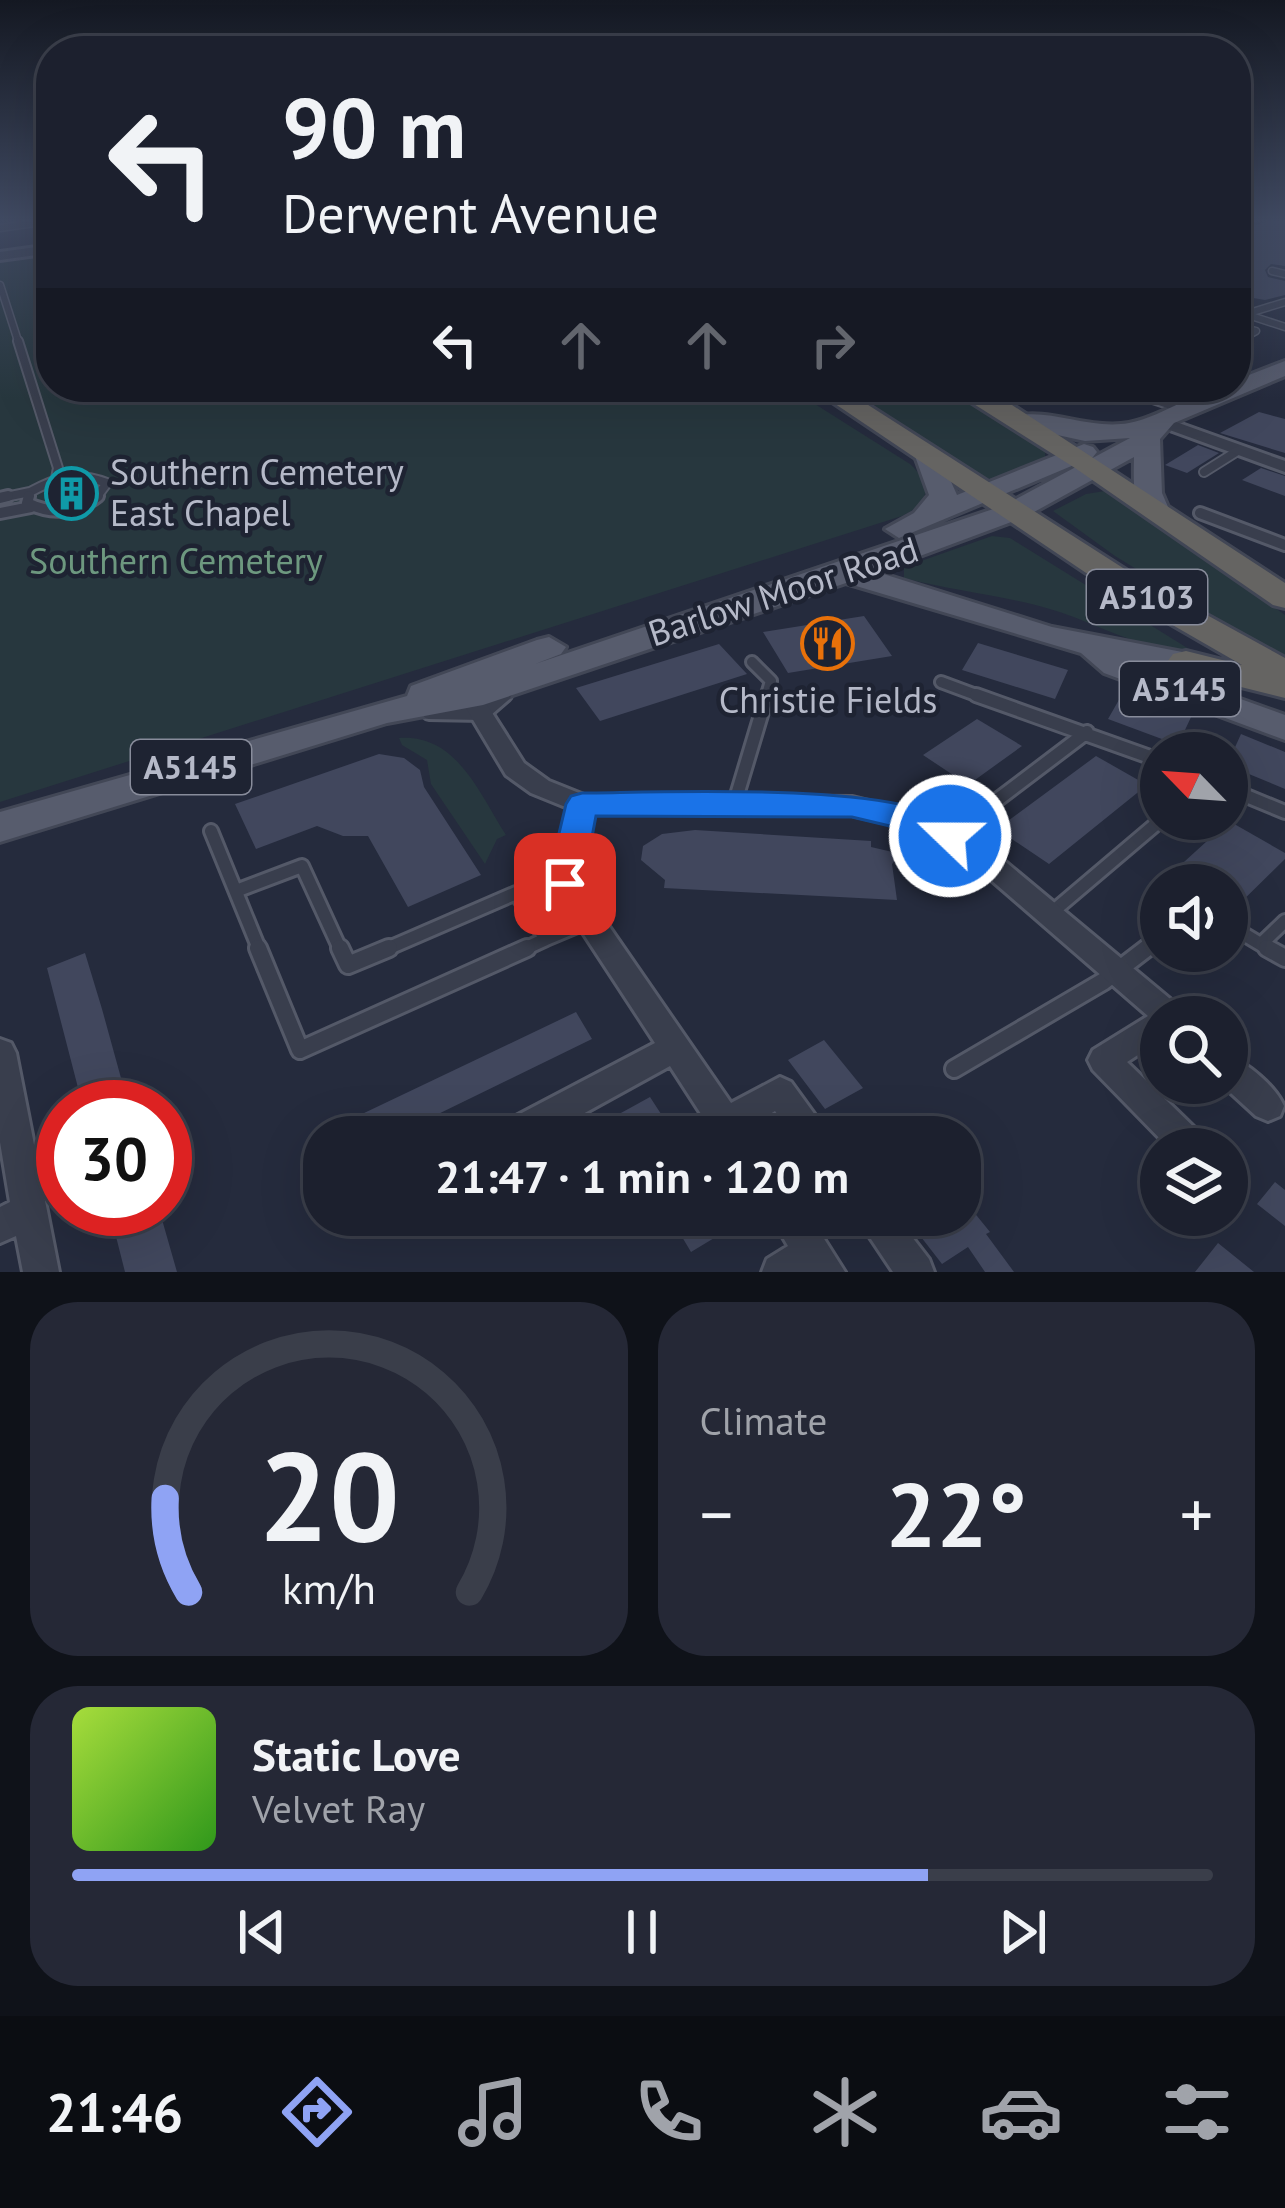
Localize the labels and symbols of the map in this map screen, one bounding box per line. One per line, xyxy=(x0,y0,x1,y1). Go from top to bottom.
place label: Southern Cemetery East Chapel xyxy=(110,448,404,536)
building icon: Southern Cemetery East Chapel xyxy=(43,465,99,521)
street label: Barlow Moor Road xyxy=(642,525,924,656)
park label: Southern Cemetery xyxy=(29,537,323,584)
road number: A5103 xyxy=(1087,570,1207,624)
restaurant icon: Christie Fields xyxy=(800,616,856,672)
road number: A5145 xyxy=(1120,662,1240,716)
place label: Christie Fields xyxy=(719,676,937,723)
north arrow xyxy=(1140,732,1248,840)
road number: A5145 xyxy=(131,740,251,794)
position arrow xyxy=(887,773,1013,899)
pin xyxy=(514,833,616,935)
speed limit sign: 30 xyxy=(36,1080,192,1236)

